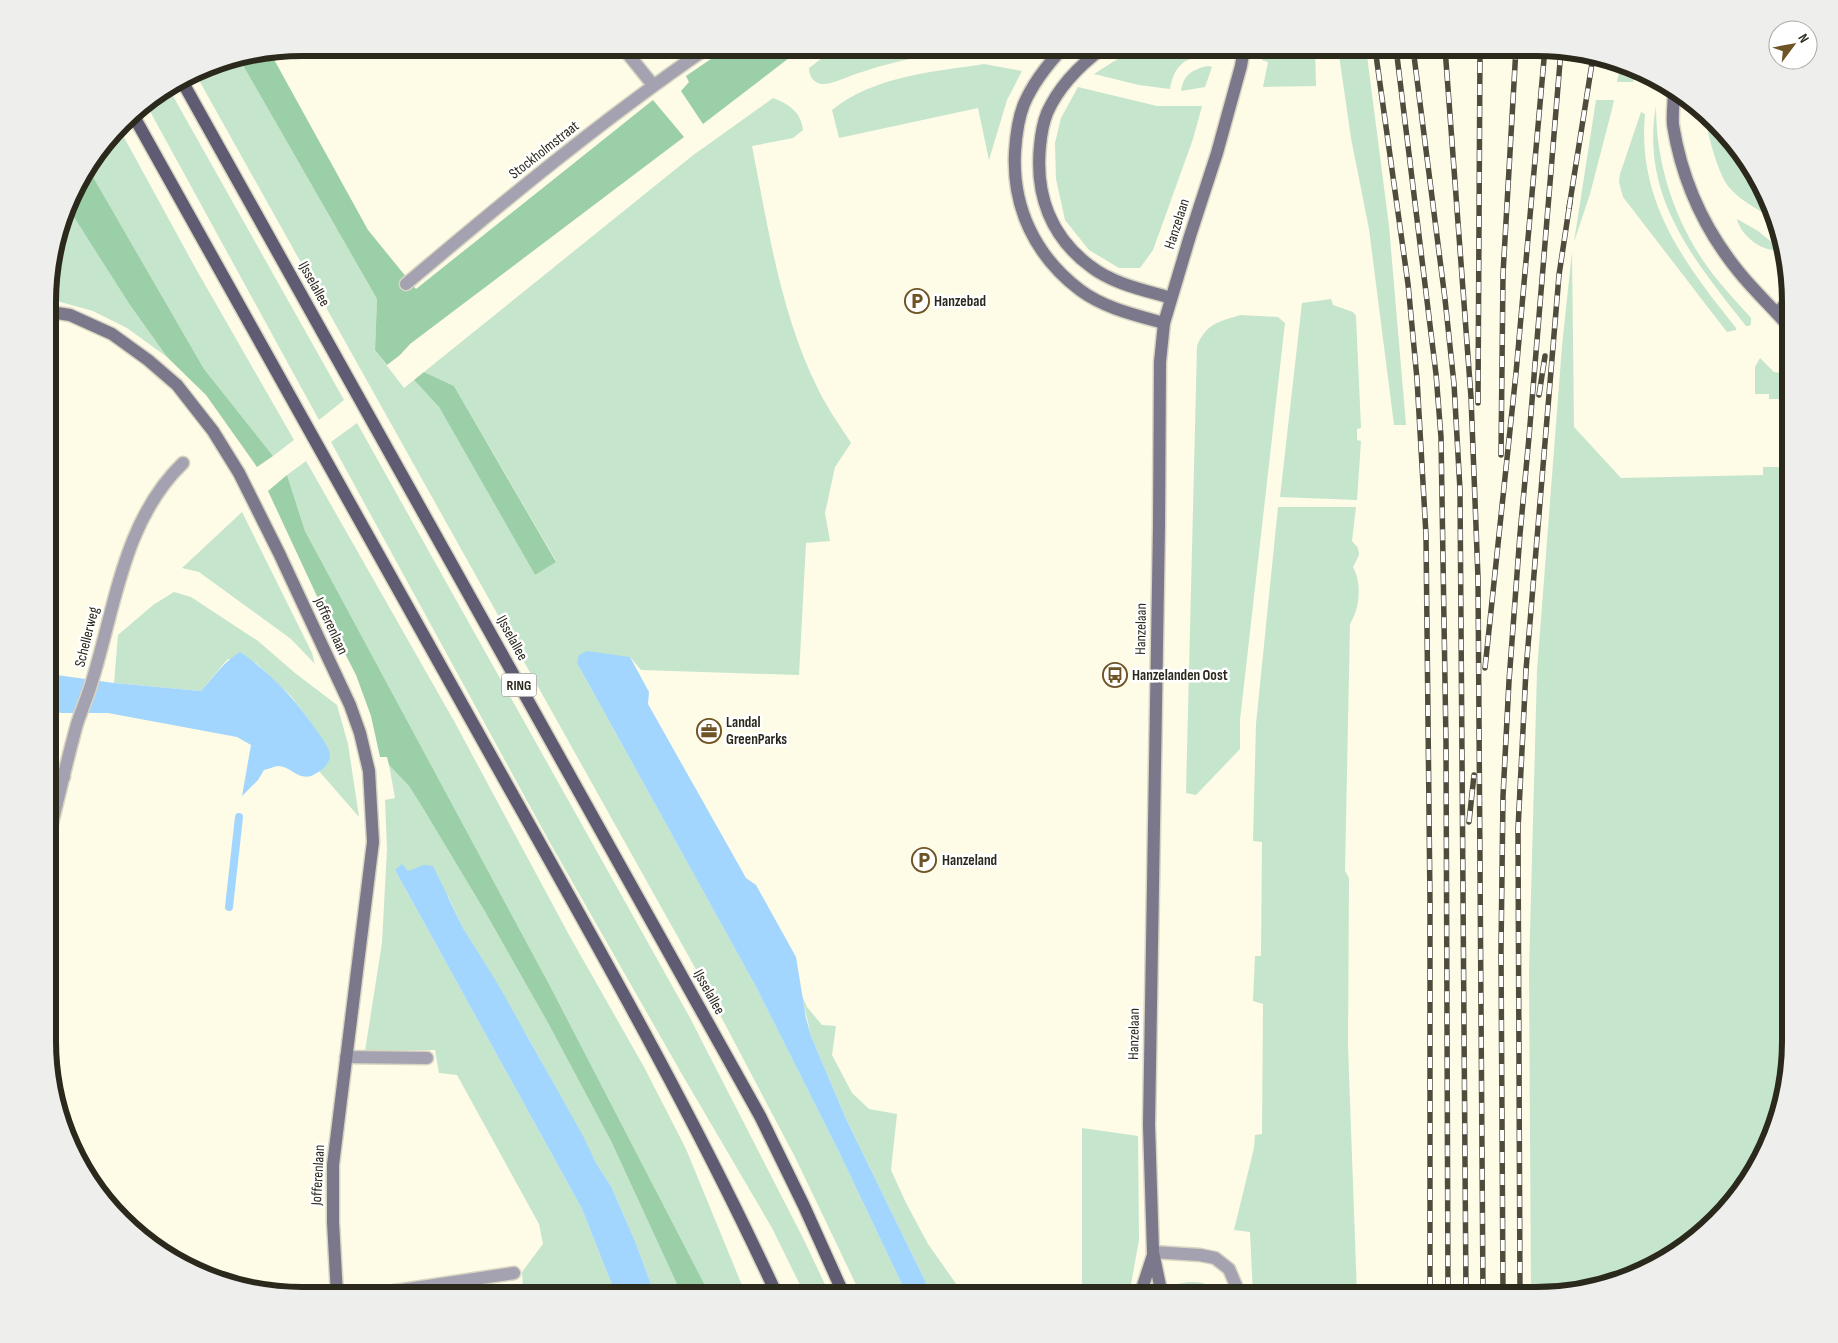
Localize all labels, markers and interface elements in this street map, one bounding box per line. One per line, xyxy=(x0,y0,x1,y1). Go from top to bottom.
north arrow xyxy=(1768,20,1818,70)
text: N xyxy=(1794,31,1813,46)
street label: Stockholmstraat xyxy=(505,116,583,183)
street label: Hanzelaan xyxy=(1160,196,1194,252)
street label: IJsselallee xyxy=(294,258,334,310)
parking icon: Hanzebad xyxy=(904,288,930,314)
place label: Hanzebad xyxy=(934,292,986,311)
street label: Jofferenlaan xyxy=(309,594,352,658)
street label: Hanzelaan xyxy=(1131,603,1151,655)
street label: Schellerweg xyxy=(70,605,104,669)
street label: IJsselallee xyxy=(492,612,532,664)
bus stop icon: Hanzelanden Oost xyxy=(1102,662,1128,688)
place label: Hanzelanden Oost xyxy=(1132,666,1228,685)
road number: RING xyxy=(502,674,536,696)
place label: Landal GreenParks xyxy=(726,713,787,749)
office icon: Landal GreenParks xyxy=(696,718,722,744)
parking icon: Hanzeland xyxy=(911,847,937,873)
place label: Hanzeland xyxy=(942,851,997,870)
street label: IJsselallee xyxy=(689,966,729,1018)
street label: Hanzelaan xyxy=(1124,1008,1144,1060)
street label: Jofferenlaan xyxy=(307,1144,329,1207)

